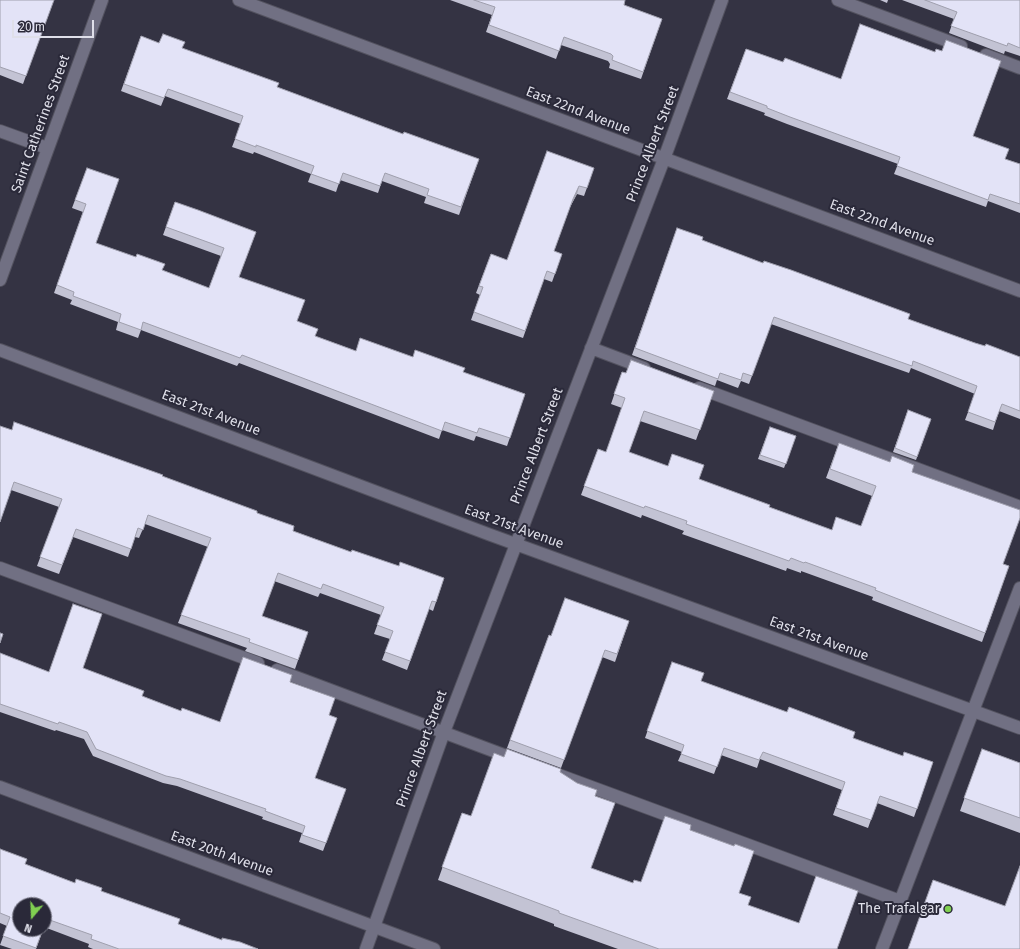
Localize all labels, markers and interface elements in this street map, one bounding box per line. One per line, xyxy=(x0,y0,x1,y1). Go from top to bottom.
scale bar xyxy=(14,12,96,38)
text: 20 m xyxy=(19,20,45,34)
street label: Saint Catherines Street xyxy=(8,53,74,195)
street label: East 22nd Avenue xyxy=(523,83,633,139)
street label: Prince Albert Street xyxy=(623,83,683,205)
street label: East 22nd Avenue xyxy=(827,196,937,250)
street label: Prince Albert Street xyxy=(507,385,567,507)
street label: East 21st Avenue xyxy=(159,386,263,440)
street label: East 21st Avenue xyxy=(462,501,566,553)
street label: East 21st Avenue xyxy=(767,613,871,665)
street label: Prince Albert Street xyxy=(393,688,451,810)
street label: East 20th Avenue xyxy=(168,828,276,880)
north arrow xyxy=(12,897,52,937)
place label: The Trafalgar xyxy=(858,901,940,917)
marker: The Trafalgar xyxy=(943,904,953,914)
text: N xyxy=(23,921,34,935)

